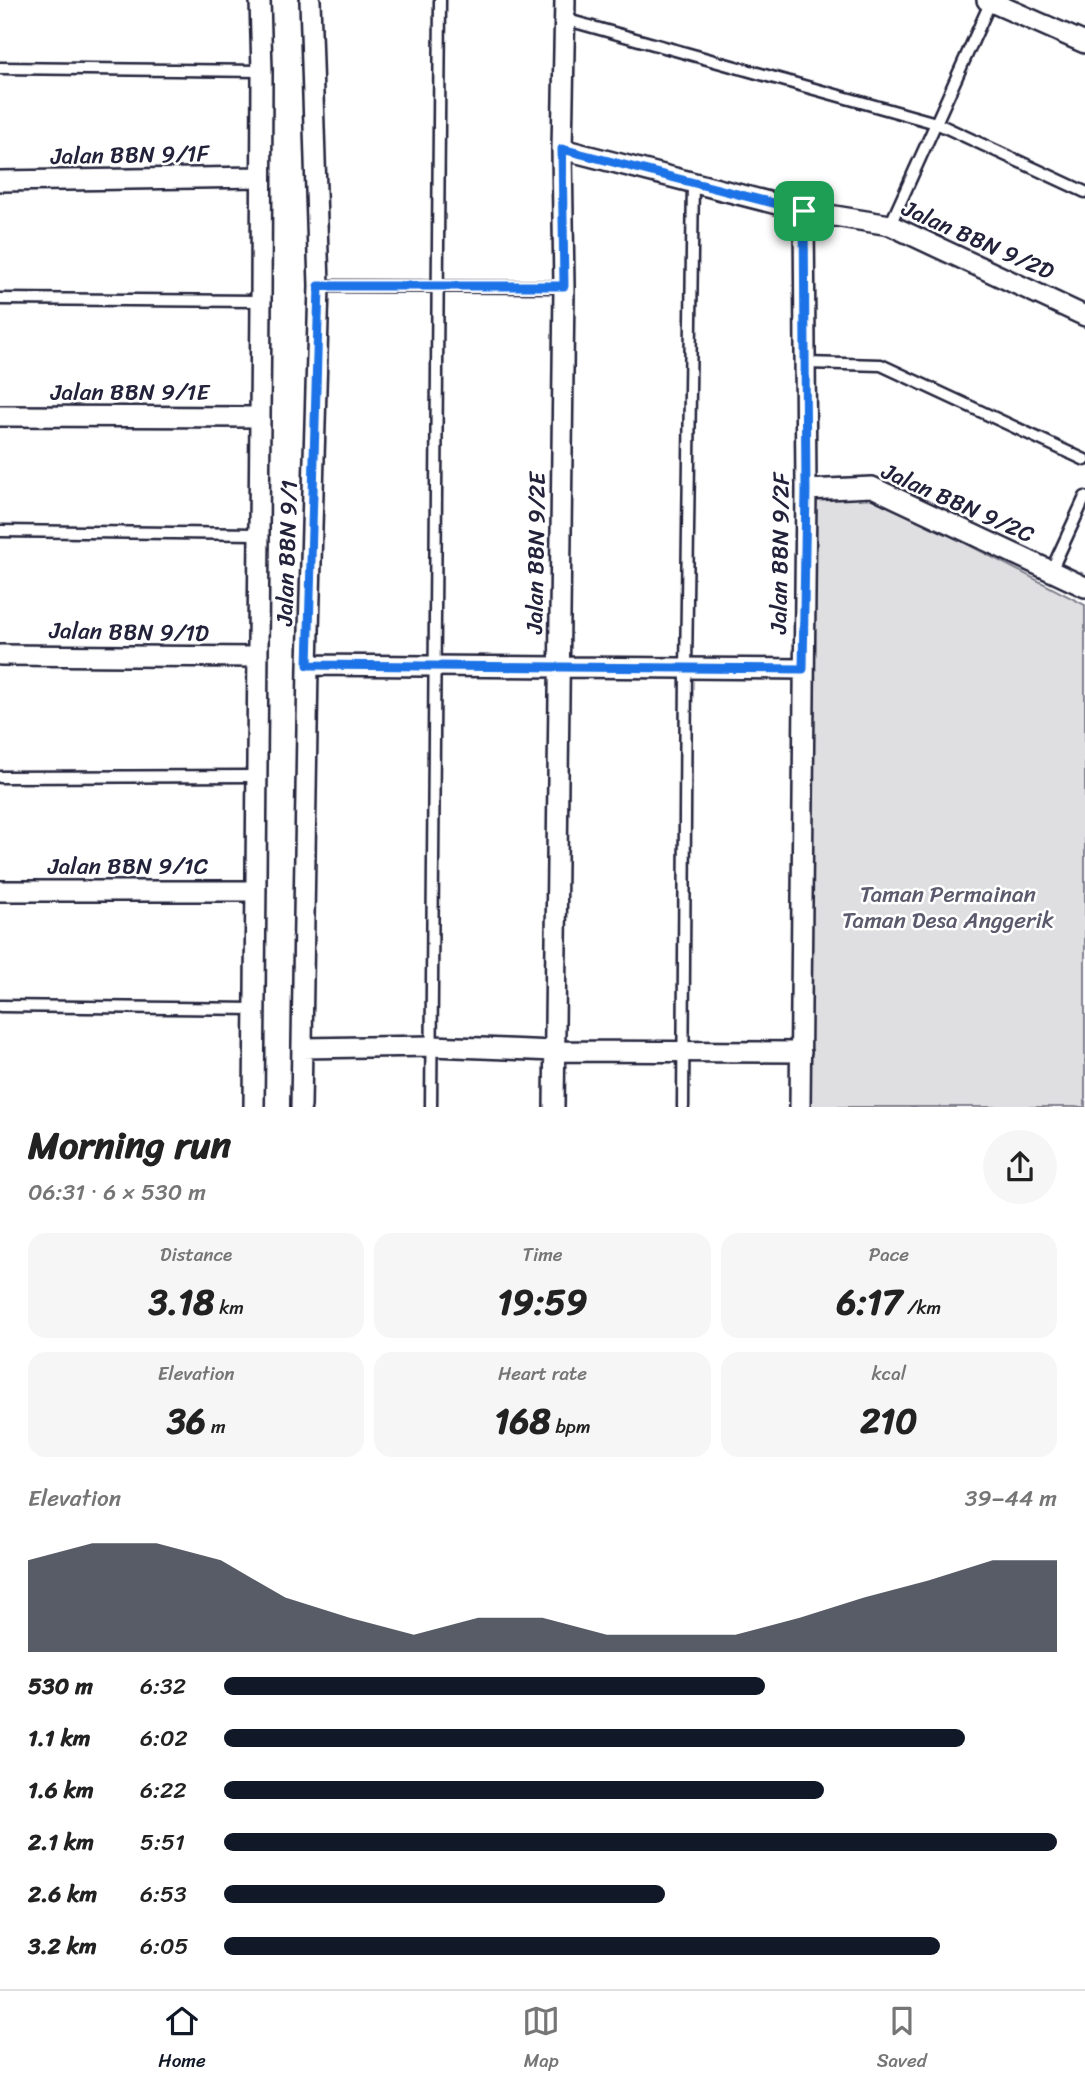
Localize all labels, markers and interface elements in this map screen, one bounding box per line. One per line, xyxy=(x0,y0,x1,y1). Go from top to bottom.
street label: Jalan BBN 9/1F xyxy=(50,133,211,177)
pin xyxy=(774,181,834,241)
street label: Jalan BBN 9/2D xyxy=(894,188,1061,292)
icon: arrive xyxy=(785,192,823,230)
street label: Jalan BBN 9/1E xyxy=(50,372,210,413)
street label: Jalan BBN 9/2C xyxy=(874,451,1042,555)
street label: Jalan BBN 9/2F xyxy=(758,470,802,635)
street label: Jalan BBN 9/2E xyxy=(514,471,558,635)
street label: Jalan BBN 9/1 xyxy=(264,479,310,627)
street label: Jalan BBN 9/1D xyxy=(48,610,209,654)
street label: Jalan BBN 9/1C xyxy=(47,846,209,887)
park label: Taman Permainan Taman Desa Anggerik xyxy=(842,874,1054,941)
text: Morning run xyxy=(28,1112,231,1179)
button: share xyxy=(983,1130,1057,1204)
text: 06:31 · 6 × 530 m xyxy=(28,1172,206,1213)
text: Distance xyxy=(160,1238,232,1271)
text: Time xyxy=(522,1238,563,1271)
text: Pace xyxy=(869,1238,909,1271)
text: 3.18 xyxy=(148,1271,214,1333)
text: 19:59 xyxy=(498,1271,587,1333)
text: 6:17 xyxy=(837,1271,902,1333)
text: km xyxy=(214,1291,244,1324)
text: /km xyxy=(902,1291,941,1324)
text: Elevation xyxy=(158,1357,235,1390)
text: Heart rate xyxy=(498,1357,587,1390)
text: kcal xyxy=(872,1357,906,1390)
text: 36 xyxy=(167,1390,206,1452)
text: 168 xyxy=(494,1390,551,1452)
text: 210 xyxy=(860,1390,918,1452)
text: m xyxy=(206,1410,225,1443)
text: bpm xyxy=(551,1410,591,1443)
text: Elevation xyxy=(28,1478,121,1519)
text: 39–44 m xyxy=(965,1478,1057,1519)
text: 530 m xyxy=(28,1666,93,1707)
text: 6:32 xyxy=(140,1666,186,1707)
text: 1.1 km xyxy=(28,1718,91,1759)
text: 6:02 xyxy=(140,1718,188,1759)
text: 1.6 km xyxy=(28,1770,94,1811)
text: 6:22 xyxy=(140,1770,187,1811)
text: 2.1 km xyxy=(28,1822,94,1863)
text: 5:51 xyxy=(140,1822,185,1863)
text: 2.6 km xyxy=(28,1874,97,1915)
text: 6:53 xyxy=(140,1874,187,1915)
text: 3.2 km xyxy=(28,1926,97,1967)
text: 6:05 xyxy=(140,1926,189,1967)
tab: Home xyxy=(158,2002,206,2077)
tab: Map xyxy=(522,2002,560,2077)
tab: Saved xyxy=(877,2002,927,2077)

